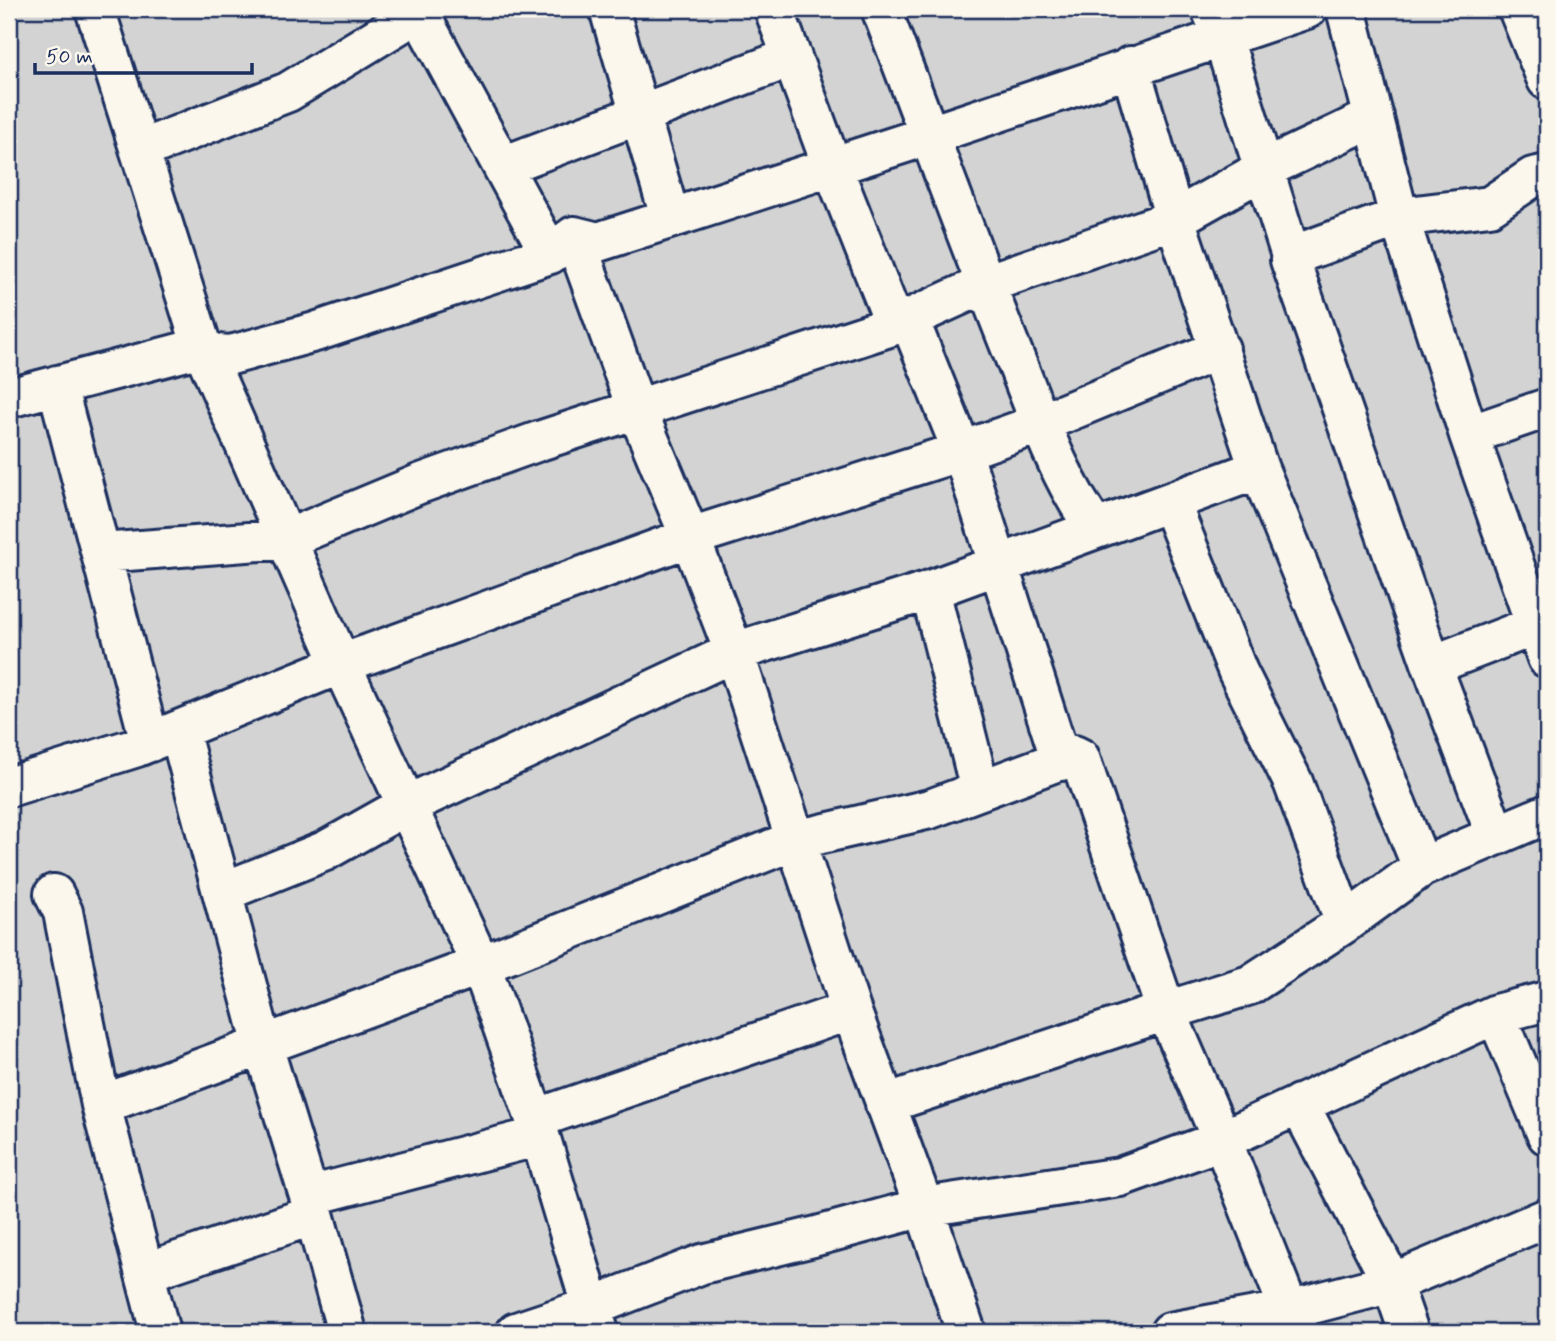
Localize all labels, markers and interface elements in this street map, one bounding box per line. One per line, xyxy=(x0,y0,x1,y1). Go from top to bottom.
scale bar xyxy=(35,32,252,76)
text: 50 m xyxy=(46,43,93,71)

